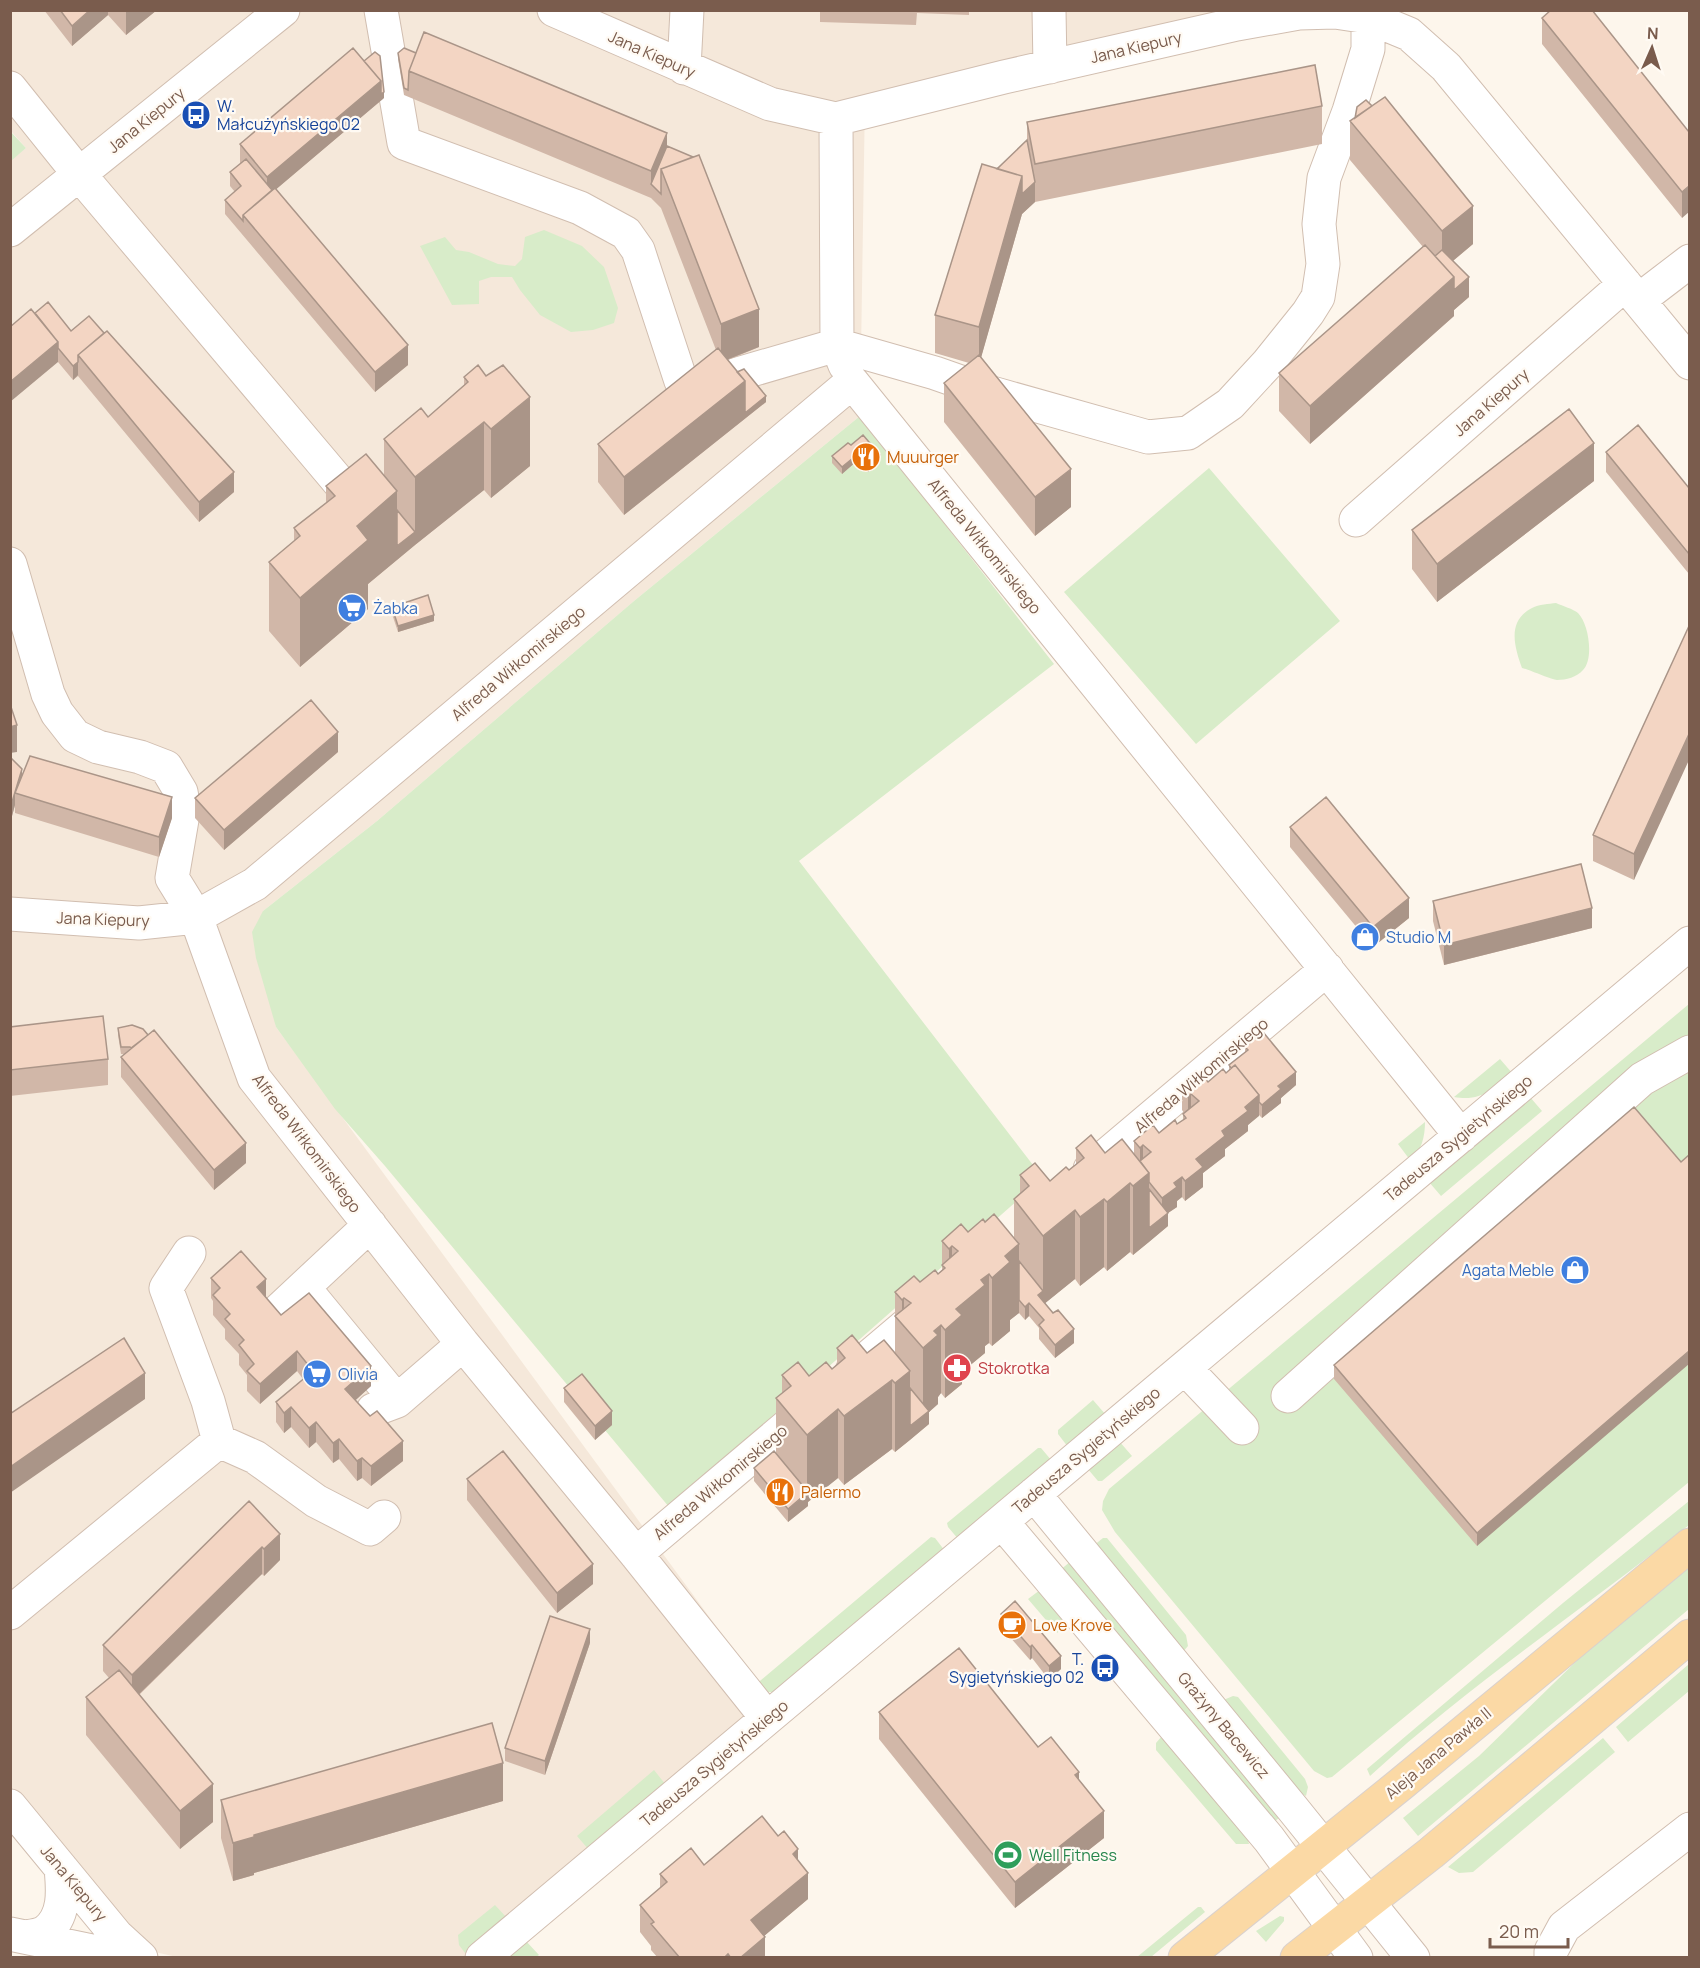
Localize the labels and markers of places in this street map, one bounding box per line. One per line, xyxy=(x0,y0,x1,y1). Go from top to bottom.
place label: W. Małcużyńskiego 02 xyxy=(217,95,360,135)
bus stop icon: W. Małcużyńskiego 02 xyxy=(180,99,212,131)
restaurant icon: Muuurger xyxy=(850,441,882,473)
place label: Muuurger xyxy=(887,446,959,468)
supermarket icon: Żabka xyxy=(336,592,368,624)
place label: Żabka xyxy=(373,597,418,619)
shop icon: Studio M xyxy=(1349,921,1381,953)
place label: Studio M xyxy=(1386,926,1451,948)
shop icon: Agata Meble xyxy=(1559,1254,1591,1286)
place label: Agata Meble xyxy=(1462,1259,1554,1281)
pharmacy icon: Stokrotka xyxy=(941,1352,973,1384)
place label: Stokrotka xyxy=(978,1357,1050,1379)
supermarket icon: Olivia xyxy=(301,1358,333,1390)
place label: Olivia xyxy=(338,1363,378,1385)
restaurant icon: Palermo xyxy=(764,1476,796,1508)
place label: Palermo xyxy=(801,1481,861,1503)
cafe icon: Love Krove xyxy=(996,1609,1028,1641)
place label: Love Krove xyxy=(1033,1614,1112,1636)
place label: T. Sygietyńskiego 02 xyxy=(949,1648,1084,1688)
bus stop icon: T. Sygietyńskiego 02 xyxy=(1089,1652,1121,1684)
sports icon: Well Fitness xyxy=(992,1839,1024,1871)
place label: Well Fitness xyxy=(1029,1844,1117,1866)

